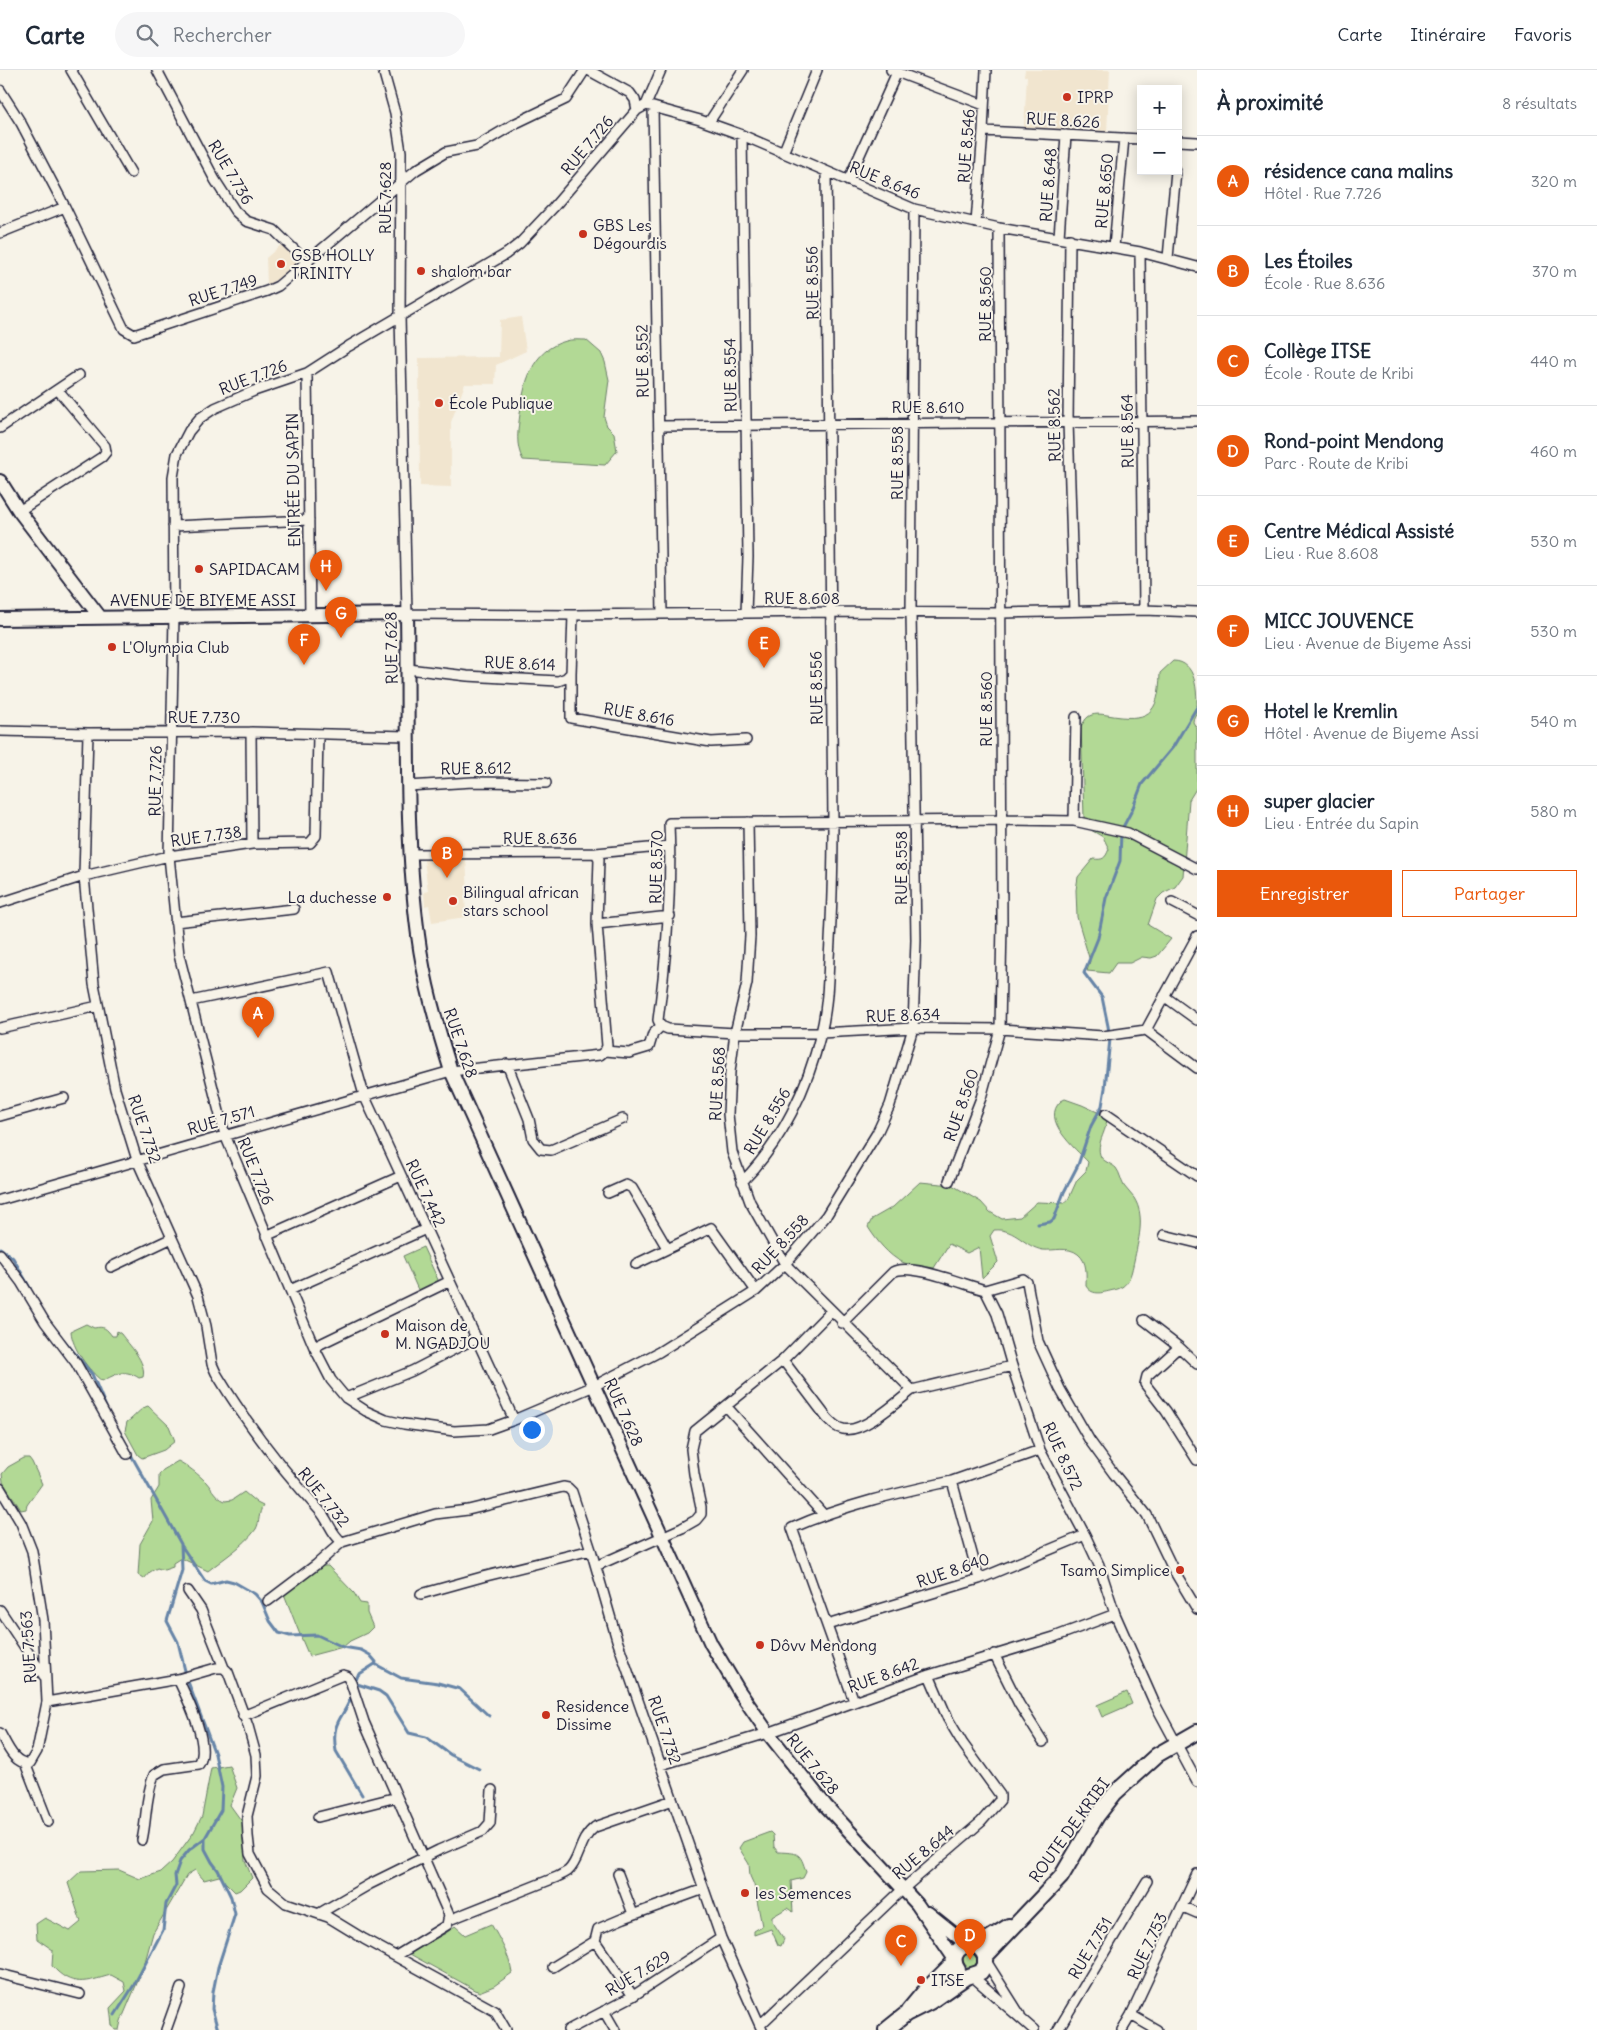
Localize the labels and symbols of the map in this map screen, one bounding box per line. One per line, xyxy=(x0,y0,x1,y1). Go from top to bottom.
place label: IPRP xyxy=(1077,87,1114,107)
marker: IPRP xyxy=(1061,91,1073,103)
street label: RUE 8.546 xyxy=(953,108,979,184)
street label: RUE 8.626 xyxy=(1025,108,1101,132)
street label: RUE 7.726 xyxy=(556,111,618,179)
street label: RUE 7.736 xyxy=(204,136,258,208)
street label: RUE 8.648 xyxy=(1035,147,1061,223)
street label: RUE 8.650 xyxy=(1091,152,1117,230)
street label: RUE 8.646 xyxy=(847,157,923,203)
street label: RUE 7.628 xyxy=(375,162,395,234)
place label: GBS Les Dégourdis xyxy=(593,215,667,253)
marker: GBS Les Dégourdis xyxy=(577,228,589,240)
place label: GSB HOLLY TRINITY xyxy=(291,245,375,283)
street label: RUE 8.556 xyxy=(801,246,823,320)
marker: GSB HOLLY TRINITY xyxy=(275,258,287,270)
place label: shalom bar xyxy=(431,261,512,281)
marker: shalom bar xyxy=(415,265,427,277)
street label: RUE 8.560 xyxy=(975,266,995,342)
street label: RUE 7.749 xyxy=(186,269,260,311)
street label: RUE 8.552 xyxy=(631,324,653,398)
street label: RUE 8.554 xyxy=(719,338,741,412)
street label: RUE 7.726 xyxy=(216,355,290,399)
street label: RUE 8.562 xyxy=(1043,388,1065,462)
place label: École Publique xyxy=(449,393,553,413)
street label: RUE 8.564 xyxy=(1116,394,1138,468)
marker: École Publique xyxy=(433,397,445,409)
street label: RUE 8.610 xyxy=(892,397,964,417)
street label: ENTRÉE DU SAPIN xyxy=(282,413,304,547)
street label: RUE 8.558 xyxy=(887,426,907,500)
pin: H xyxy=(310,550,342,591)
place label: SAPIDACAM xyxy=(209,559,300,579)
marker: SAPIDACAM xyxy=(193,563,205,575)
street label: RUE 8.608 xyxy=(764,588,840,608)
street label: AVENUE DE BIYEME ASSI xyxy=(110,590,296,610)
pin: G xyxy=(325,597,357,638)
street label: RUE 7.628 xyxy=(380,611,402,685)
pin: F xyxy=(288,624,320,665)
pin: E xyxy=(748,627,780,668)
place label: L'Olympia Club xyxy=(122,637,230,657)
marker: L'Olympia Club xyxy=(106,641,118,653)
street label: RUE 8.556 xyxy=(805,651,827,725)
street label: RUE 8.614 xyxy=(484,652,556,674)
street label: RUE 8.560 xyxy=(976,671,996,747)
street label: RUE 8.616 xyxy=(602,698,676,730)
street label: RUE 7.730 xyxy=(168,707,240,727)
street label: RUE 7.726 xyxy=(144,745,166,817)
street label: RUE 8.612 xyxy=(440,757,512,779)
street label: RUE 7.738 xyxy=(169,821,243,851)
street label: RUE 8.636 xyxy=(503,828,577,848)
street label: RUE 8.570 xyxy=(645,830,667,904)
street label: RUE 8.558 xyxy=(891,831,911,905)
pin: B xyxy=(431,837,463,878)
place label: Bilingual african stars school xyxy=(463,882,579,920)
place label: La duchesse xyxy=(288,887,377,907)
marker: La duchesse xyxy=(381,891,393,903)
marker: Bilingual african stars school xyxy=(447,895,459,907)
pin: A xyxy=(242,997,274,1038)
street label: RUE 8.634 xyxy=(865,1004,941,1026)
street label: RUE 7.628 xyxy=(440,1005,482,1081)
street label: RUE 8.568 xyxy=(705,1046,729,1122)
street label: RUE 8.560 xyxy=(939,1066,983,1144)
street label: RUE 8.556 xyxy=(739,1084,795,1158)
street label: RUE 7.732 xyxy=(124,1092,166,1166)
street label: RUE 7.571 xyxy=(185,1101,257,1139)
street label: RUE 7.726 xyxy=(233,1134,279,1208)
street label: RUE 7.442 xyxy=(402,1156,450,1230)
street label: RUE 8.558 xyxy=(747,1210,813,1278)
place label: Maison de M. NGADJOU xyxy=(395,1315,490,1353)
marker: Maison de M. NGADJOU xyxy=(379,1328,391,1340)
street label: RUE 7.628 xyxy=(600,1375,648,1449)
your location xyxy=(519,1417,545,1443)
street label: RUE 8.572 xyxy=(1039,1419,1088,1493)
street label: RUE 7.732 xyxy=(294,1463,354,1531)
street label: RUE 8.640 xyxy=(914,1548,992,1592)
place label: Tsamo Simplice xyxy=(1060,1560,1170,1580)
marker: Tsamo Simplice xyxy=(1174,1564,1186,1576)
street label: RUE 7.563 xyxy=(15,1610,41,1684)
place label: Dôvv Mendong xyxy=(770,1635,877,1655)
marker: Dôvv Mendong xyxy=(754,1639,766,1651)
street label: RUE 8.642 xyxy=(845,1653,921,1697)
street label: RUE 7.732 xyxy=(644,1693,686,1767)
place label: Residence Dissime xyxy=(556,1696,629,1734)
marker: Residence Dissime xyxy=(540,1709,552,1721)
street label: RUE 7.628 xyxy=(782,1729,844,1799)
street label: ROUTE DE KRIBI xyxy=(1024,1774,1114,1886)
street label: RUE 8.644 xyxy=(888,1820,958,1884)
place label: les Semences xyxy=(755,1883,852,1903)
marker: les Semences xyxy=(739,1887,751,1899)
street label: RUE 7.753 xyxy=(1123,1909,1171,1983)
street label: RUE 7.751 xyxy=(1064,1913,1116,1983)
pin: D xyxy=(954,1919,986,1960)
pin: C xyxy=(885,1925,917,1966)
street label: RUE 7.629 xyxy=(602,1946,674,2000)
place label: ITSE xyxy=(931,1970,965,1990)
marker: ITSE xyxy=(915,1974,927,1986)

